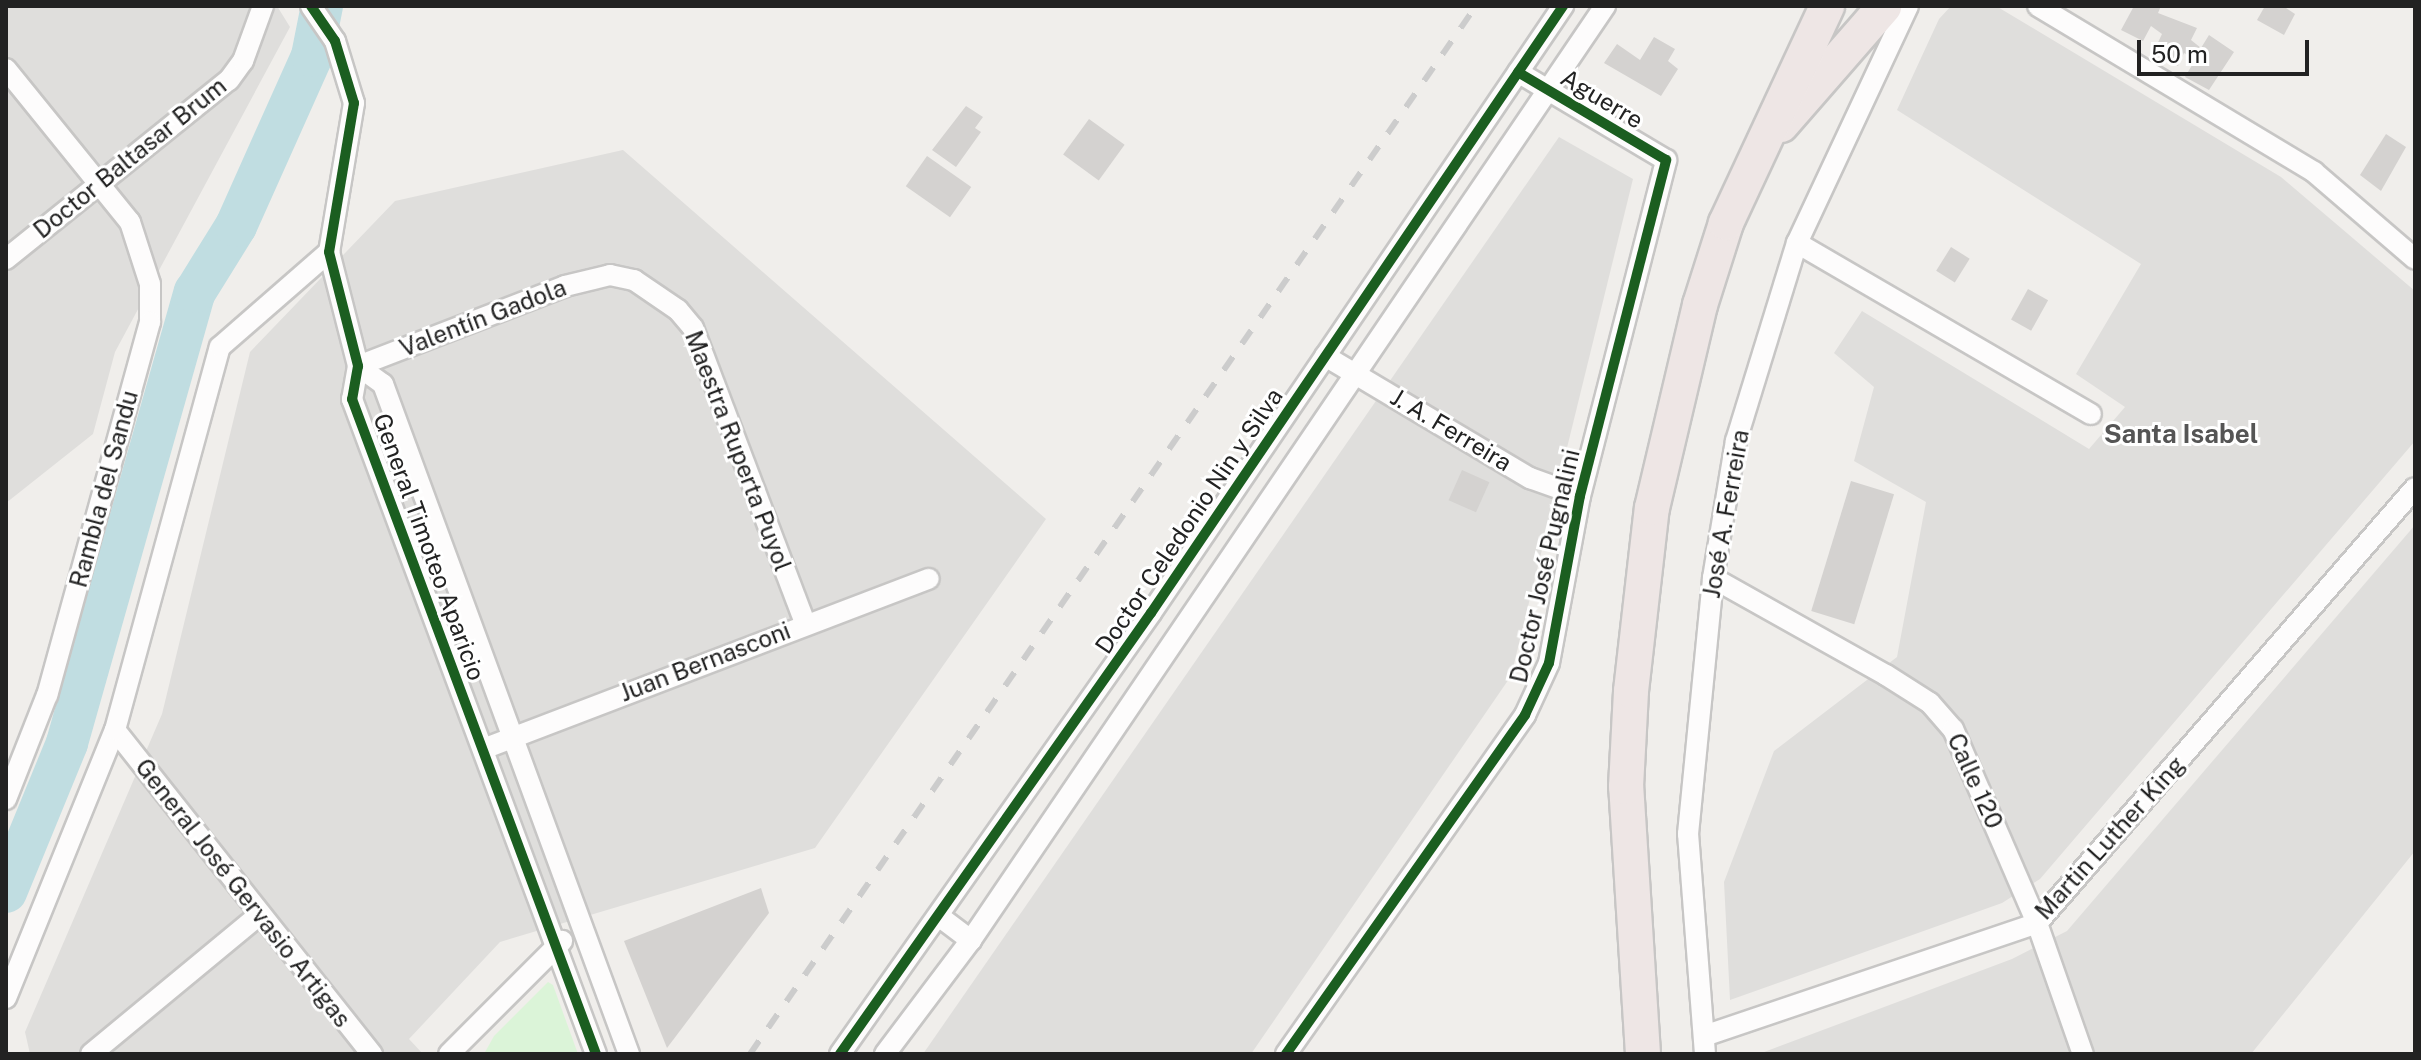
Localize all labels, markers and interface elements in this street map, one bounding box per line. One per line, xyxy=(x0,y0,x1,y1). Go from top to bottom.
scale bar xyxy=(2141,24,2313,74)
text: 50 m xyxy=(2151,40,2208,68)
street label: Aguerre xyxy=(1556,63,1648,135)
street label: Doctor Baltasar Brum xyxy=(28,71,232,245)
street label: Valentín Gadola xyxy=(396,273,570,363)
street label: Maestra Ruperta Puyol xyxy=(679,327,797,575)
street label: J. A. Ferreira xyxy=(1385,382,1517,478)
street label: Doctor Celedonio Nin y Silva xyxy=(1089,383,1289,659)
street label: Rambla del Sandu xyxy=(64,387,144,591)
street label: General Timoteo Aparicio xyxy=(367,409,491,685)
district label: Santa Isabel xyxy=(2104,418,2258,450)
street label: José A. Ferreira xyxy=(1697,427,1755,601)
street label: Doctor José Pugnalini xyxy=(1504,446,1586,686)
street label: Juan Bernasconi xyxy=(615,616,795,708)
street label: Calle 120 xyxy=(1941,729,2009,833)
street label: Martin Luther King xyxy=(2029,750,2191,926)
street label: General José Gervasio Artigas xyxy=(129,753,357,1033)

